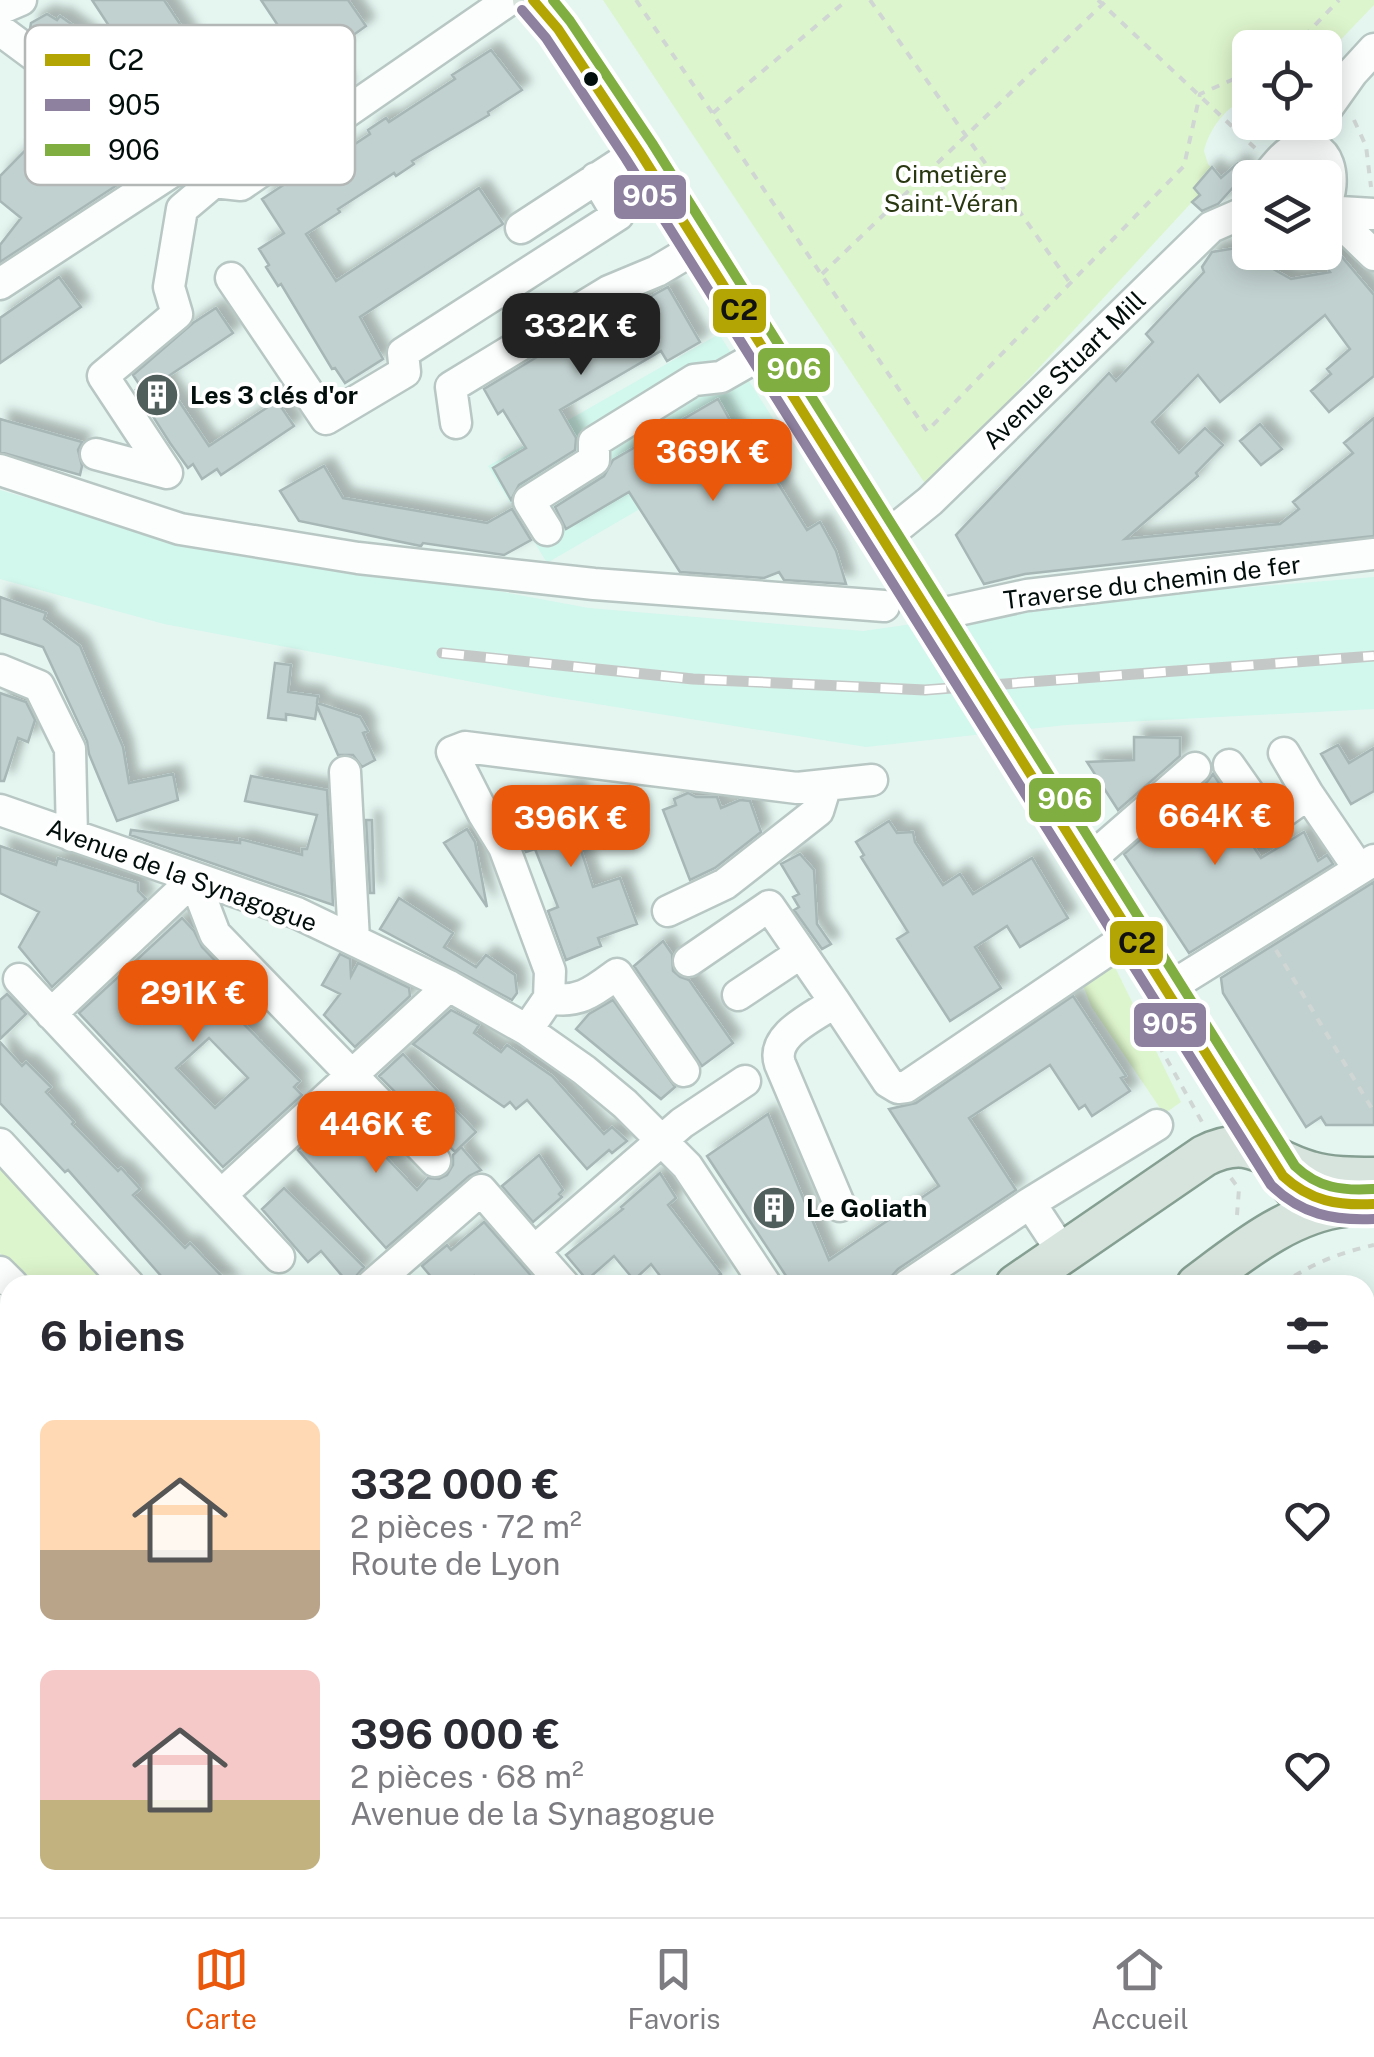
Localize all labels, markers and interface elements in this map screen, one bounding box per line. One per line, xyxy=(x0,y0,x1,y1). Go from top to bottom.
legend xyxy=(25,25,355,185)
map controls xyxy=(1232,30,1342,270)
button: locate xyxy=(1232,30,1342,140)
text: C2 xyxy=(108,43,144,76)
unlabelled marker xyxy=(581,69,601,89)
text: 905 xyxy=(108,88,160,121)
text: 906 xyxy=(108,133,160,166)
park label: Cimetière Saint-Véran xyxy=(884,159,1018,218)
button: layers xyxy=(1232,160,1342,270)
line badge: 905 xyxy=(612,173,688,221)
text: 905 xyxy=(622,179,678,212)
street label: Avenue Stuart Mill xyxy=(976,285,1152,455)
line badge: C2 xyxy=(711,287,768,335)
pin: 332K € xyxy=(500,293,662,378)
text: C2 xyxy=(720,293,758,326)
text: 332K € xyxy=(524,307,638,344)
line badge: 906 xyxy=(756,346,832,394)
text: 906 xyxy=(767,352,821,385)
building icon: Les 3 clés d'or xyxy=(134,372,180,418)
place label: Les 3 clés d'or xyxy=(190,380,358,410)
pin: 369K € xyxy=(632,419,794,504)
text: 369K € xyxy=(656,433,770,470)
street label: Traverse du chemin de fer xyxy=(1002,549,1302,615)
line badge: 906 xyxy=(1027,776,1103,824)
text: 906 xyxy=(1038,782,1092,815)
pin: 664K € xyxy=(1134,783,1296,868)
pin: 396K € xyxy=(490,785,652,870)
text: 664K € xyxy=(1158,797,1272,834)
text: 396K € xyxy=(514,799,628,836)
street label: Avenue de la Synagogue xyxy=(43,812,321,938)
line badge: C2 xyxy=(1108,919,1165,967)
text: C2 xyxy=(1118,926,1156,959)
pin: 291K € xyxy=(112,960,274,1045)
text: 291K € xyxy=(140,974,246,1011)
line badge: 905 xyxy=(1132,1001,1208,1049)
text: 905 xyxy=(1142,1007,1198,1040)
pin: 446K € xyxy=(295,1091,457,1176)
text: 446K € xyxy=(319,1105,433,1142)
building icon: Le Goliath xyxy=(751,1185,797,1231)
place label: Le Goliath xyxy=(806,1193,927,1223)
icon: filters xyxy=(1280,1308,1335,1363)
text: 6 biens xyxy=(40,1311,185,1360)
text: 332 000 € xyxy=(350,1459,560,1508)
icon: home xyxy=(120,1460,240,1580)
icon: heart xyxy=(1280,1493,1335,1548)
text: 2 pièces · 72 m² xyxy=(350,1508,582,1545)
text: Route de Lyon xyxy=(350,1545,560,1582)
text: 396 000 € xyxy=(350,1709,560,1758)
icon: home xyxy=(120,1710,240,1830)
icon: heart xyxy=(1280,1743,1335,1798)
text: 2 pièces · 68 m² xyxy=(350,1758,584,1795)
text: Avenue de la Synagogue xyxy=(350,1795,715,1832)
tab: Carte xyxy=(185,1942,257,2035)
tab: Favoris xyxy=(627,1942,721,2035)
tab: Accueil xyxy=(1091,1942,1189,2035)

